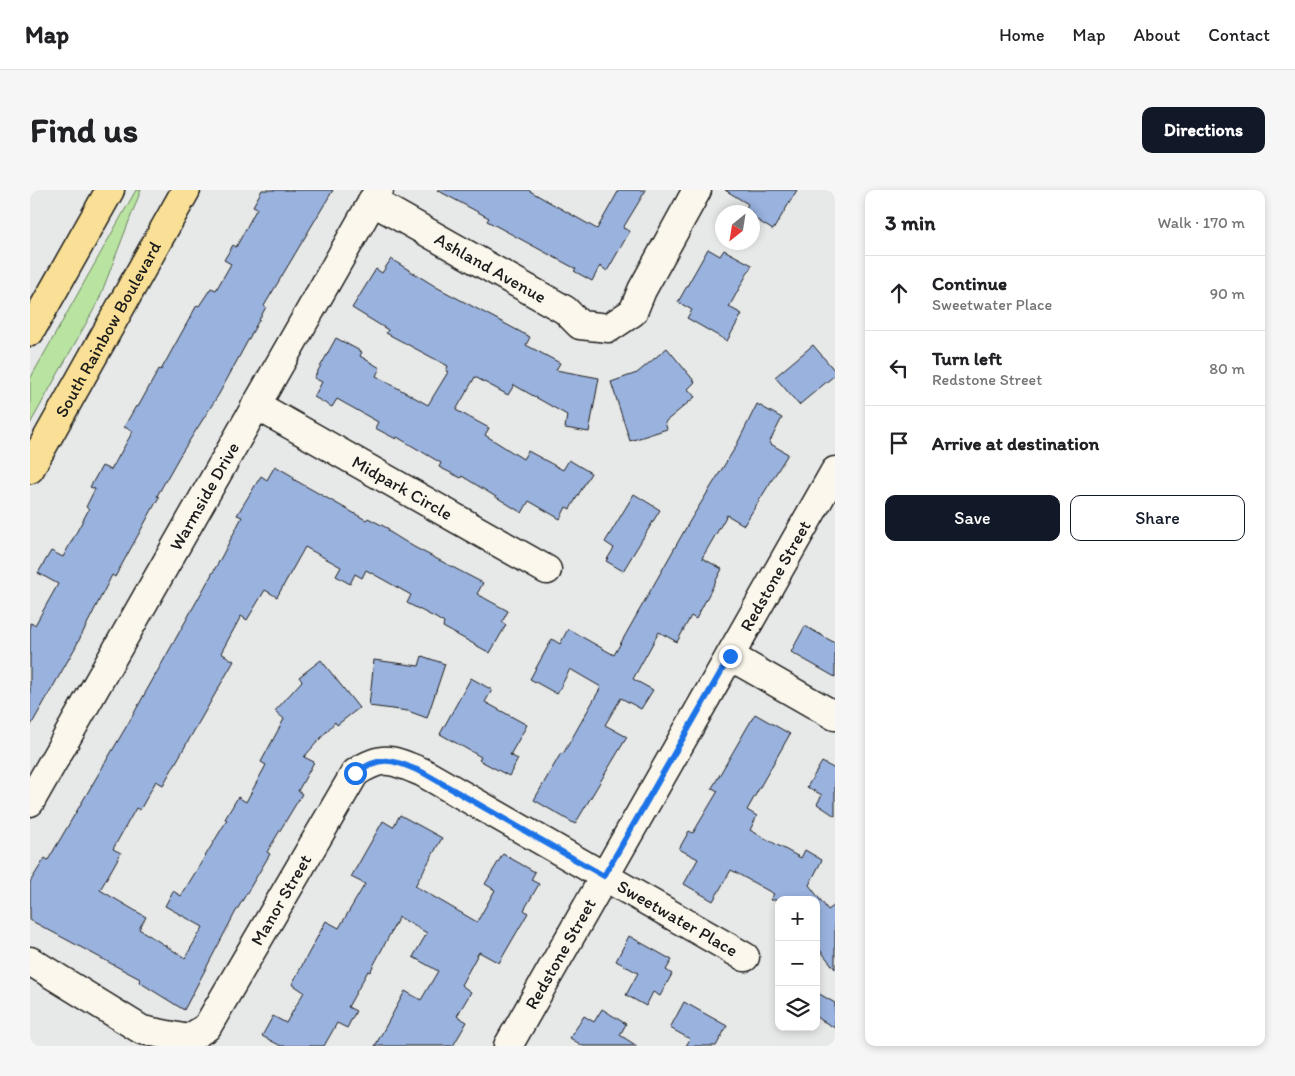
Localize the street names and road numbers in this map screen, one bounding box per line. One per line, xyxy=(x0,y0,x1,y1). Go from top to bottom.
street label: Ashland Avenue xyxy=(431,228,550,308)
street label: South Rainbow Boulevard xyxy=(50,237,166,421)
street label: Warmside Drive xyxy=(165,438,244,554)
street label: Midpark Circle xyxy=(348,451,456,525)
street label: Redstone Street xyxy=(735,516,816,635)
street label: Manor Street xyxy=(246,850,316,949)
street label: Sweetwater Place xyxy=(613,875,742,962)
street label: Redstone Street xyxy=(520,894,601,1013)

